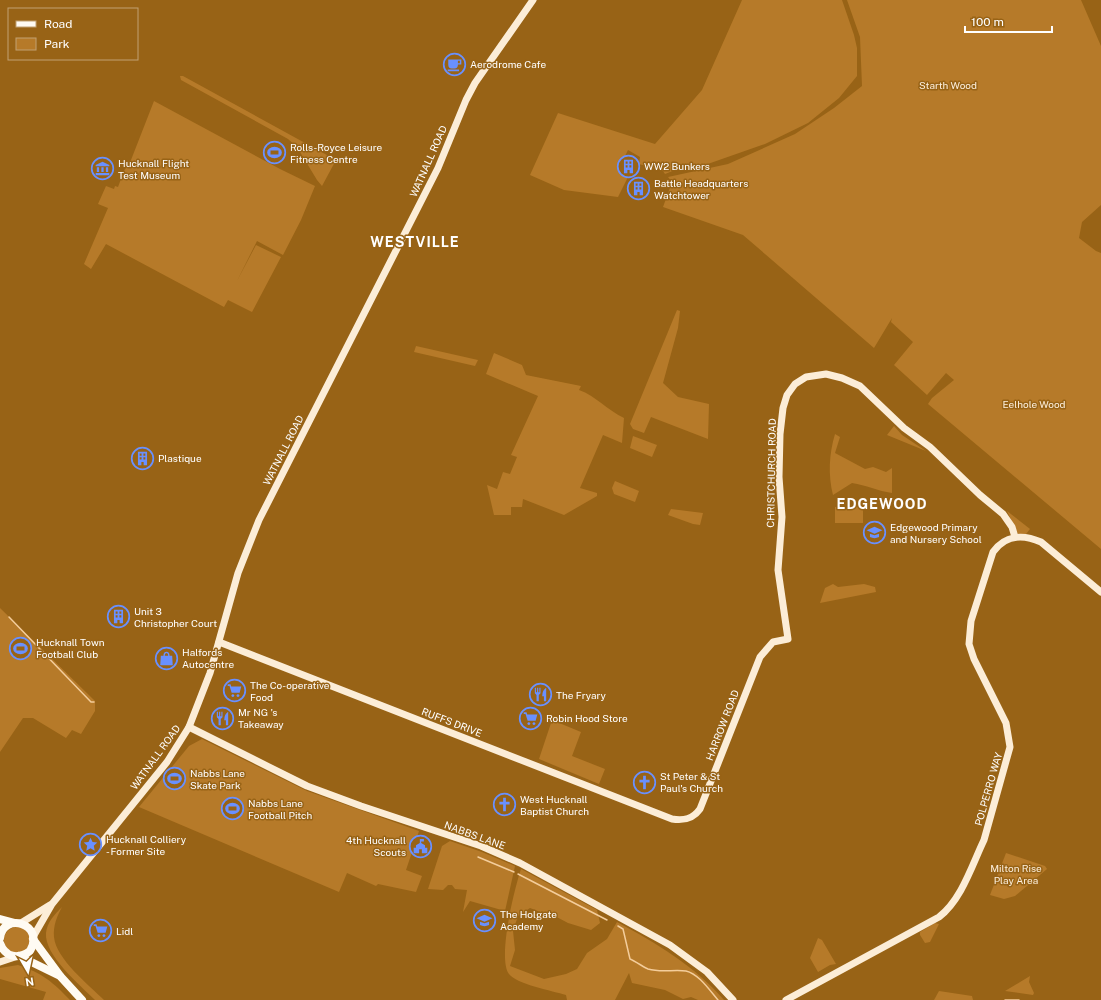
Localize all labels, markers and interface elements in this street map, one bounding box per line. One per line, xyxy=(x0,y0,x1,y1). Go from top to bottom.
legend xyxy=(8,8,138,60)
scale bar xyxy=(965,8,1052,34)
text: 100 m xyxy=(971,15,1004,29)
text: Road xyxy=(44,17,72,31)
text: Park xyxy=(44,37,70,51)
cafe icon: Aerodrome Cafe xyxy=(442,51,468,77)
place label: Aerodrome Cafe xyxy=(470,58,546,70)
park label: Starth Wood xyxy=(919,79,977,91)
street label: WATNALL ROAD xyxy=(407,123,449,199)
sports icon: Rolls-Royce Leisure Fitness Centre xyxy=(261,140,287,166)
place label: Rolls-Royce Leisure Fitness Centre xyxy=(290,141,383,165)
building icon: WW2 Bunkers xyxy=(615,153,641,179)
museum icon: Hucknall Flight Test Museum xyxy=(90,156,116,182)
place label: Hucknall Flight Test Museum xyxy=(118,157,189,181)
place label: WW2 Bunkers xyxy=(644,160,710,172)
building icon: Battle Headquarters Watchtower xyxy=(625,176,651,202)
place label: Battle Headquarters Watchtower xyxy=(654,177,748,201)
district label: WESTVILLE xyxy=(370,234,460,250)
park label: Eelhole Wood xyxy=(1002,398,1066,410)
street label: WATNALL ROAD xyxy=(260,413,306,487)
street label: CHRISTCHURCH ROAD xyxy=(764,418,778,528)
building icon: Plastique xyxy=(130,445,156,471)
place label: Plastique xyxy=(158,452,202,464)
district label: EDGEWOOD xyxy=(836,496,928,512)
school or university icon: Edgewood Primary and Nursery School xyxy=(861,520,887,546)
place label: Edgewood Primary and Nursery School xyxy=(890,521,982,545)
building icon: Unit 3 Christopher Court xyxy=(105,604,131,630)
place label: Unit 3 Christopher Court xyxy=(134,605,217,629)
sports icon: Hucknall Town Football Club xyxy=(8,635,34,661)
place label: Hucknall Town Football Club xyxy=(36,636,105,660)
shop icon: Halfords Autocentre xyxy=(153,645,179,671)
place label: Halfords Autocentre xyxy=(182,646,235,670)
supermarket icon: The Co-operative Food xyxy=(222,678,248,704)
place label: The Co-operative Food xyxy=(250,679,330,703)
restaurant icon: The Fryary xyxy=(527,682,553,708)
street label: HARROW ROAD xyxy=(703,688,741,762)
place label: The Fryary xyxy=(556,689,607,701)
restaurant icon: Mr NG 's Takeaway xyxy=(210,705,236,731)
street label: RUFFS DRIVE xyxy=(420,705,484,739)
supermarket icon: Robin Hood Store xyxy=(517,705,543,731)
place label: Mr NG 's Takeaway xyxy=(238,706,284,730)
place label: Robin Hood Store xyxy=(546,712,628,724)
street label: WATNALL ROAD xyxy=(128,722,182,792)
street label: POLPERRO WAY xyxy=(972,751,1004,827)
sports icon: Nabbs Lane Skate Park xyxy=(161,766,187,792)
place label: Nabbs Lane Skate Park xyxy=(190,767,245,791)
church icon: St Peter & St Paul's Church xyxy=(631,769,657,795)
place label: St Peter & St Paul's Church xyxy=(660,770,723,794)
church icon: West Hucknall Baptist Church xyxy=(491,792,517,818)
place label: West Hucknall Baptist Church xyxy=(520,793,589,817)
sports icon: Nabbs Lane Football Pitch xyxy=(220,796,246,822)
place label: Nabbs Lane Football Pitch xyxy=(248,797,312,821)
street label: NABBS LANE xyxy=(443,818,507,852)
place icon: Hucknall Colliery - Former Site xyxy=(78,832,104,858)
place label: Hucknall Colliery - Former Site xyxy=(106,833,187,857)
public building icon: 4th Hucknall Scouts xyxy=(408,833,434,859)
place label: 4th Hucknall Scouts xyxy=(346,834,406,858)
park label: Milton Rise Play Area xyxy=(990,862,1042,886)
school or university icon: The Holgate Academy xyxy=(472,907,498,933)
place label: The Holgate Academy xyxy=(500,908,557,932)
supermarket icon: Lidl xyxy=(87,918,113,944)
place label: Lidl xyxy=(116,925,133,937)
north arrow xyxy=(8,952,48,992)
text: N xyxy=(24,975,35,988)

